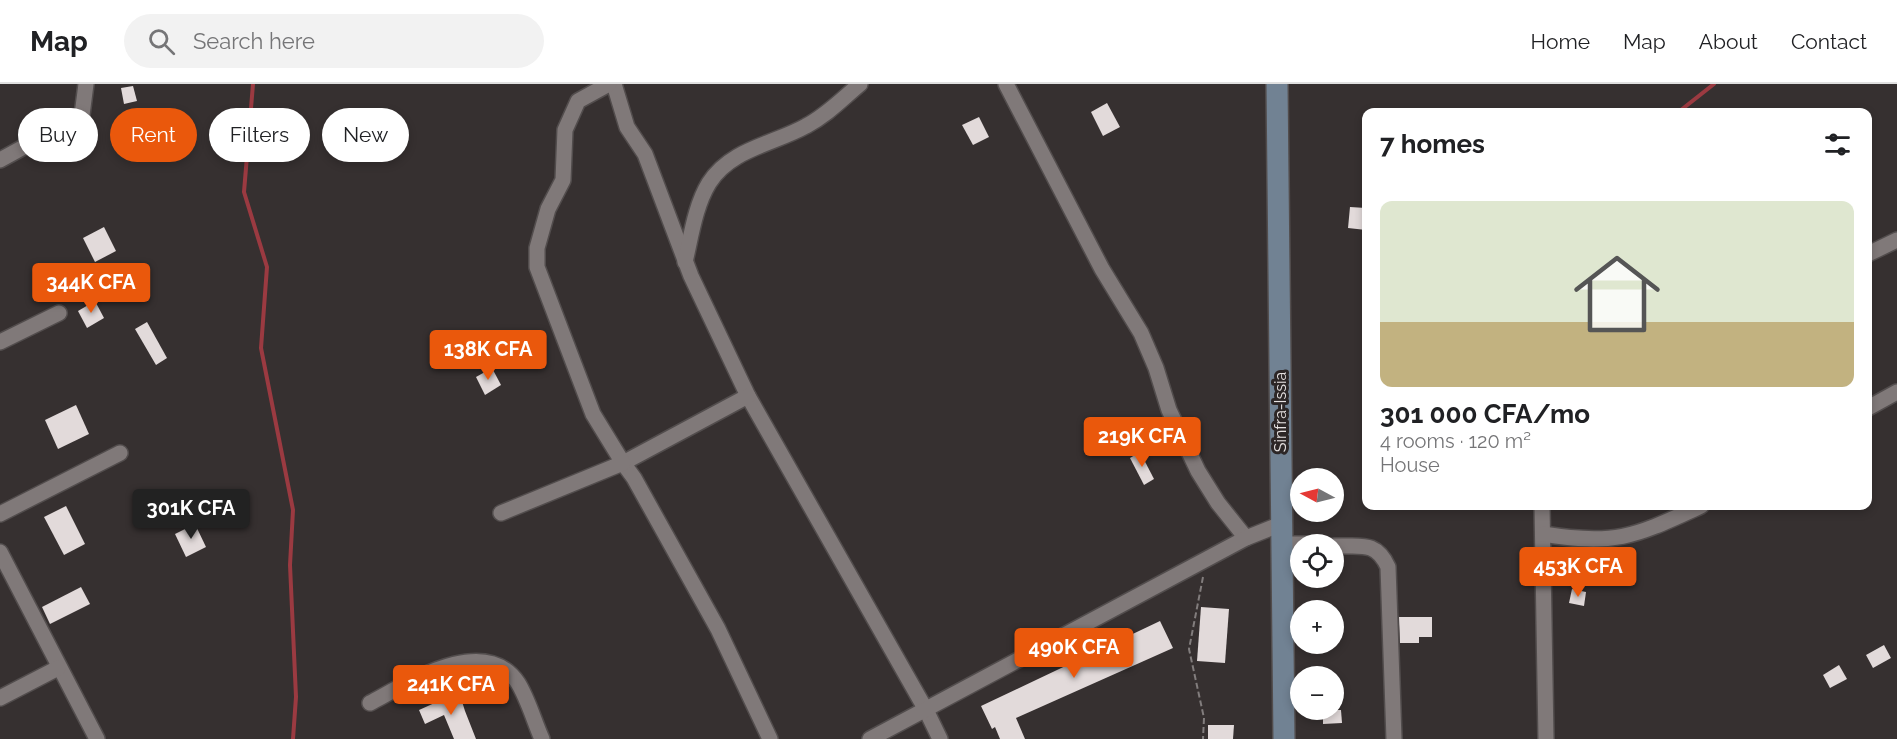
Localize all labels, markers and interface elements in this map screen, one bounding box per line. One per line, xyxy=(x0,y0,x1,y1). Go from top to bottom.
search box xyxy=(124,14,544,68)
text: Map xyxy=(30,25,88,58)
icon: search xyxy=(145,25,178,58)
text: Search here xyxy=(193,28,315,54)
text: Home xyxy=(1531,29,1590,54)
text: Map xyxy=(1623,29,1666,54)
text: About xyxy=(1699,29,1758,54)
text: Contact xyxy=(1791,29,1867,54)
chip: Buy xyxy=(18,108,98,162)
chip: Rent xyxy=(110,108,197,162)
chip: Filters xyxy=(209,108,310,162)
chip: New xyxy=(322,108,409,162)
icon: filters xyxy=(1821,128,1854,161)
text: 7 homes xyxy=(1380,129,1485,159)
icon: home xyxy=(1563,240,1671,348)
pin: 344K CFA xyxy=(29,263,153,314)
text: 344K CFA xyxy=(46,270,136,294)
pin: 138K CFA xyxy=(426,330,550,381)
text: 138K CFA xyxy=(444,337,532,361)
street label: Sinfra-Issia xyxy=(1271,372,1290,452)
text: 301 000 CFA/mo xyxy=(1380,399,1590,429)
pin: 219K CFA xyxy=(1080,417,1204,468)
text: 219K CFA xyxy=(1098,424,1186,448)
text: 4 rooms · 120 m² xyxy=(1380,429,1531,453)
text: House xyxy=(1380,453,1440,477)
north arrow xyxy=(1290,468,1344,522)
map controls xyxy=(1290,468,1344,720)
pin: 301K CFA xyxy=(129,489,253,540)
text: 301K CFA xyxy=(147,496,235,520)
button: locate xyxy=(1290,534,1344,588)
pin: 453K CFA xyxy=(1516,547,1640,598)
text: 453K CFA xyxy=(1533,554,1623,578)
button: + xyxy=(1290,600,1344,654)
pin: 490K CFA xyxy=(1012,628,1136,679)
text: 490K CFA xyxy=(1028,635,1120,659)
pin: 241K CFA xyxy=(389,665,513,716)
button: − xyxy=(1290,666,1344,720)
text: 241K CFA xyxy=(407,672,495,696)

